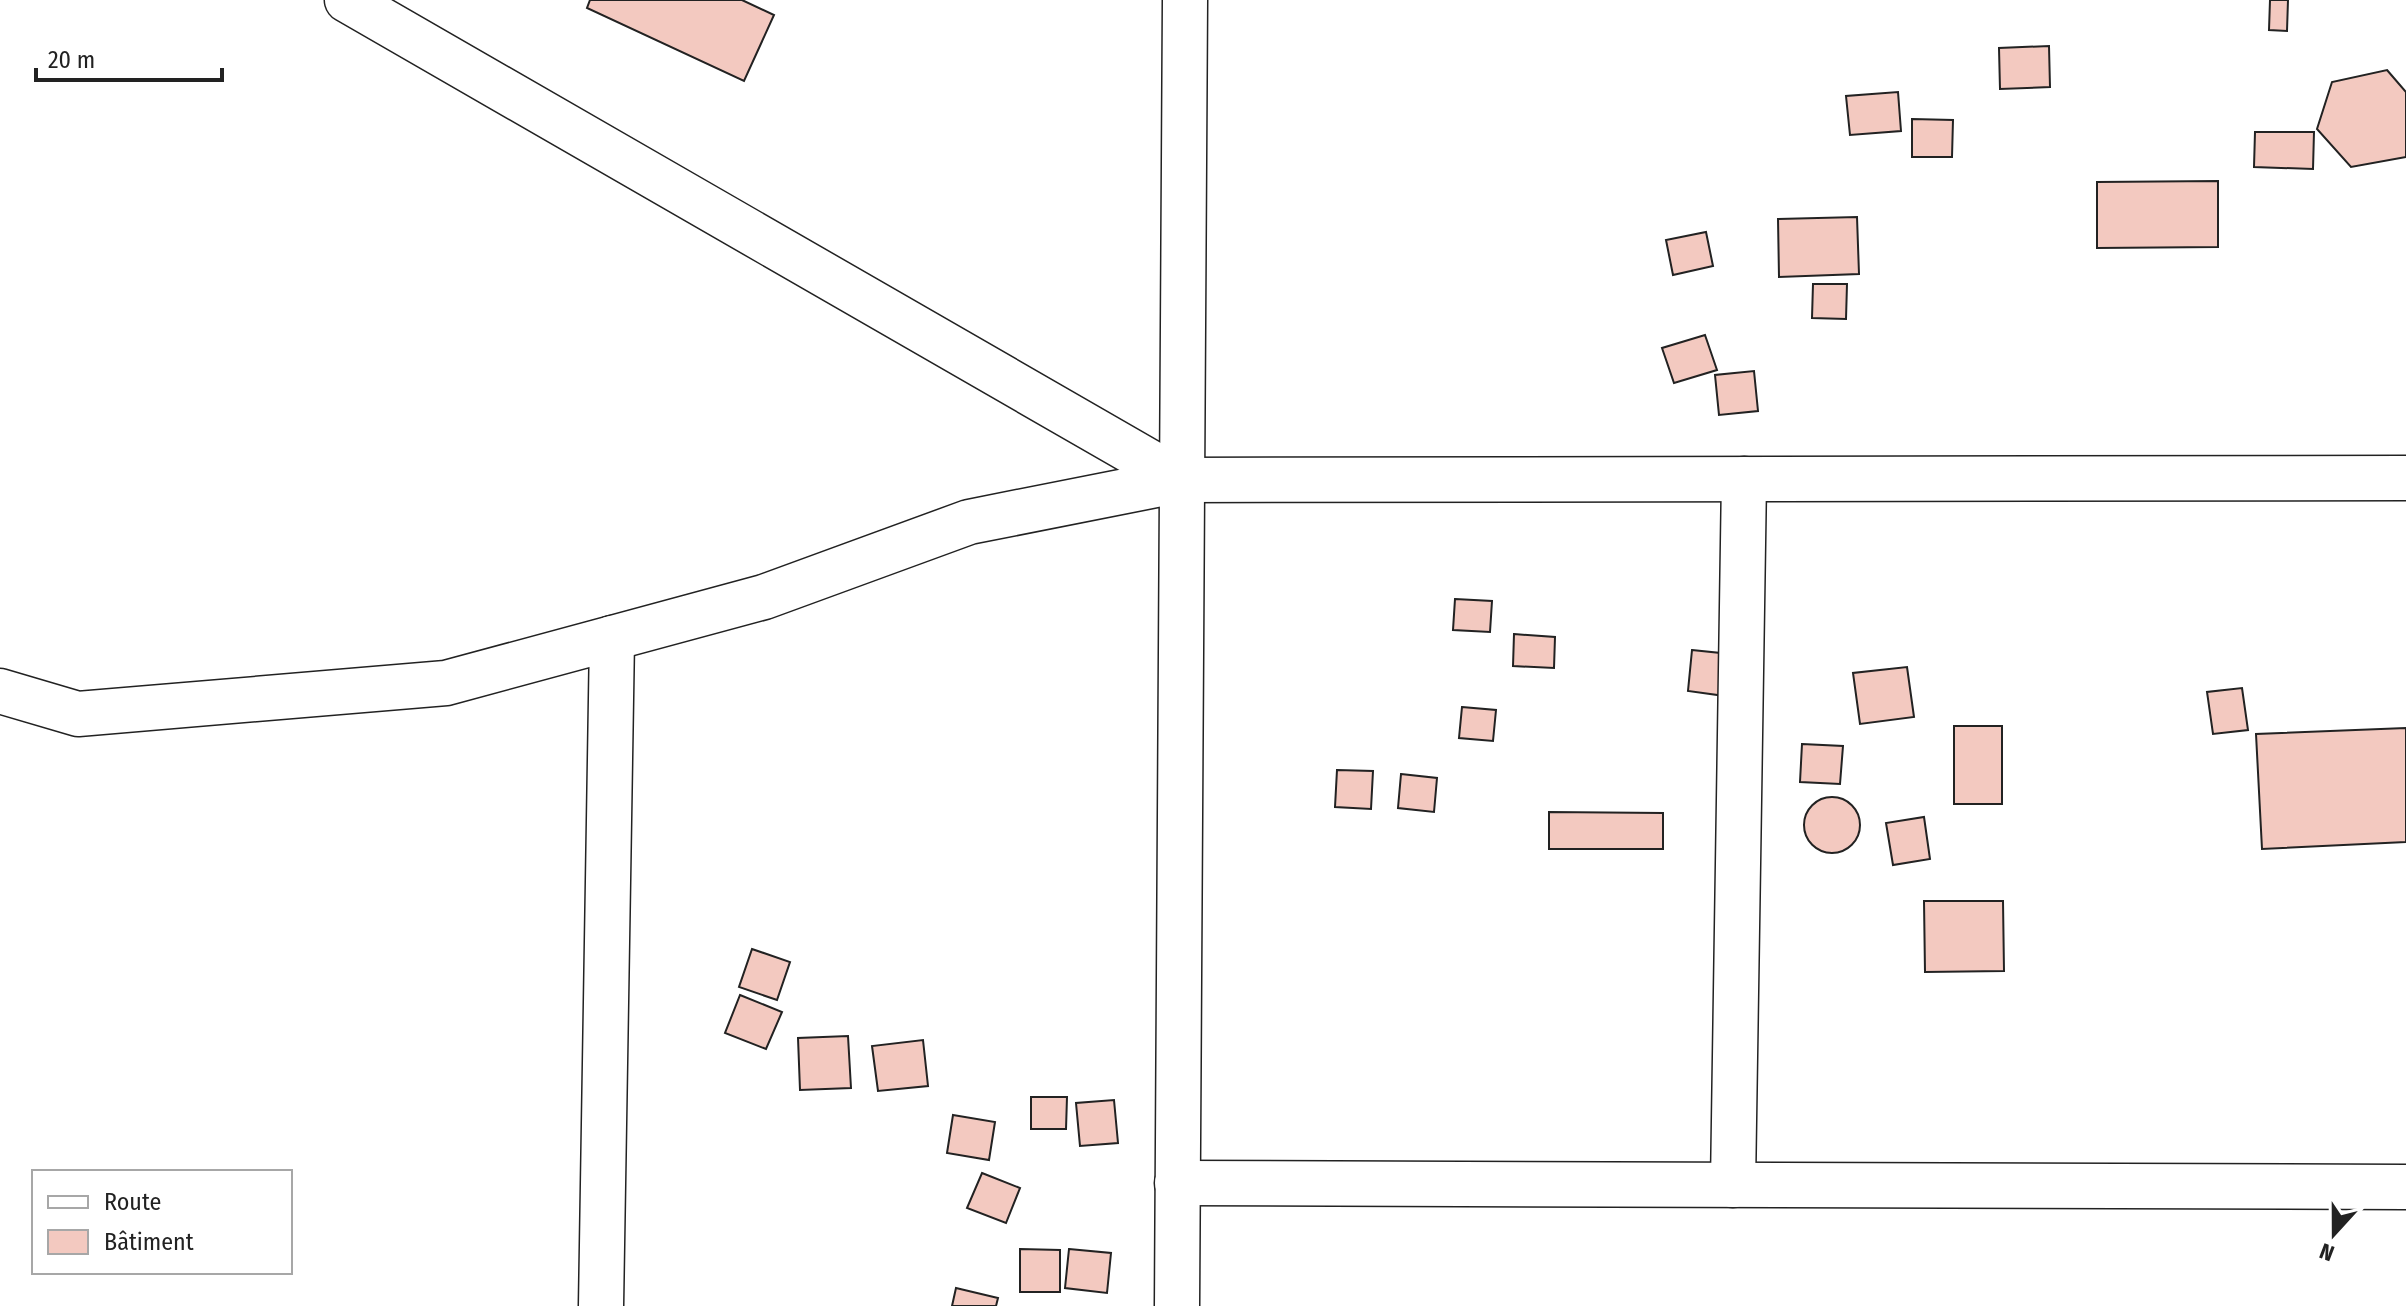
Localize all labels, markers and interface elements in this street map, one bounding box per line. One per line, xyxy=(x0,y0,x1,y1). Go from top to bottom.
scale bar xyxy=(36,32,222,82)
text: 20 m xyxy=(48,46,95,74)
legend xyxy=(32,1170,292,1274)
text: Route xyxy=(104,1188,161,1216)
north arrow xyxy=(2294,1194,2374,1274)
text: Bâtiment xyxy=(104,1228,194,1256)
text: N xyxy=(2316,1237,2338,1267)

